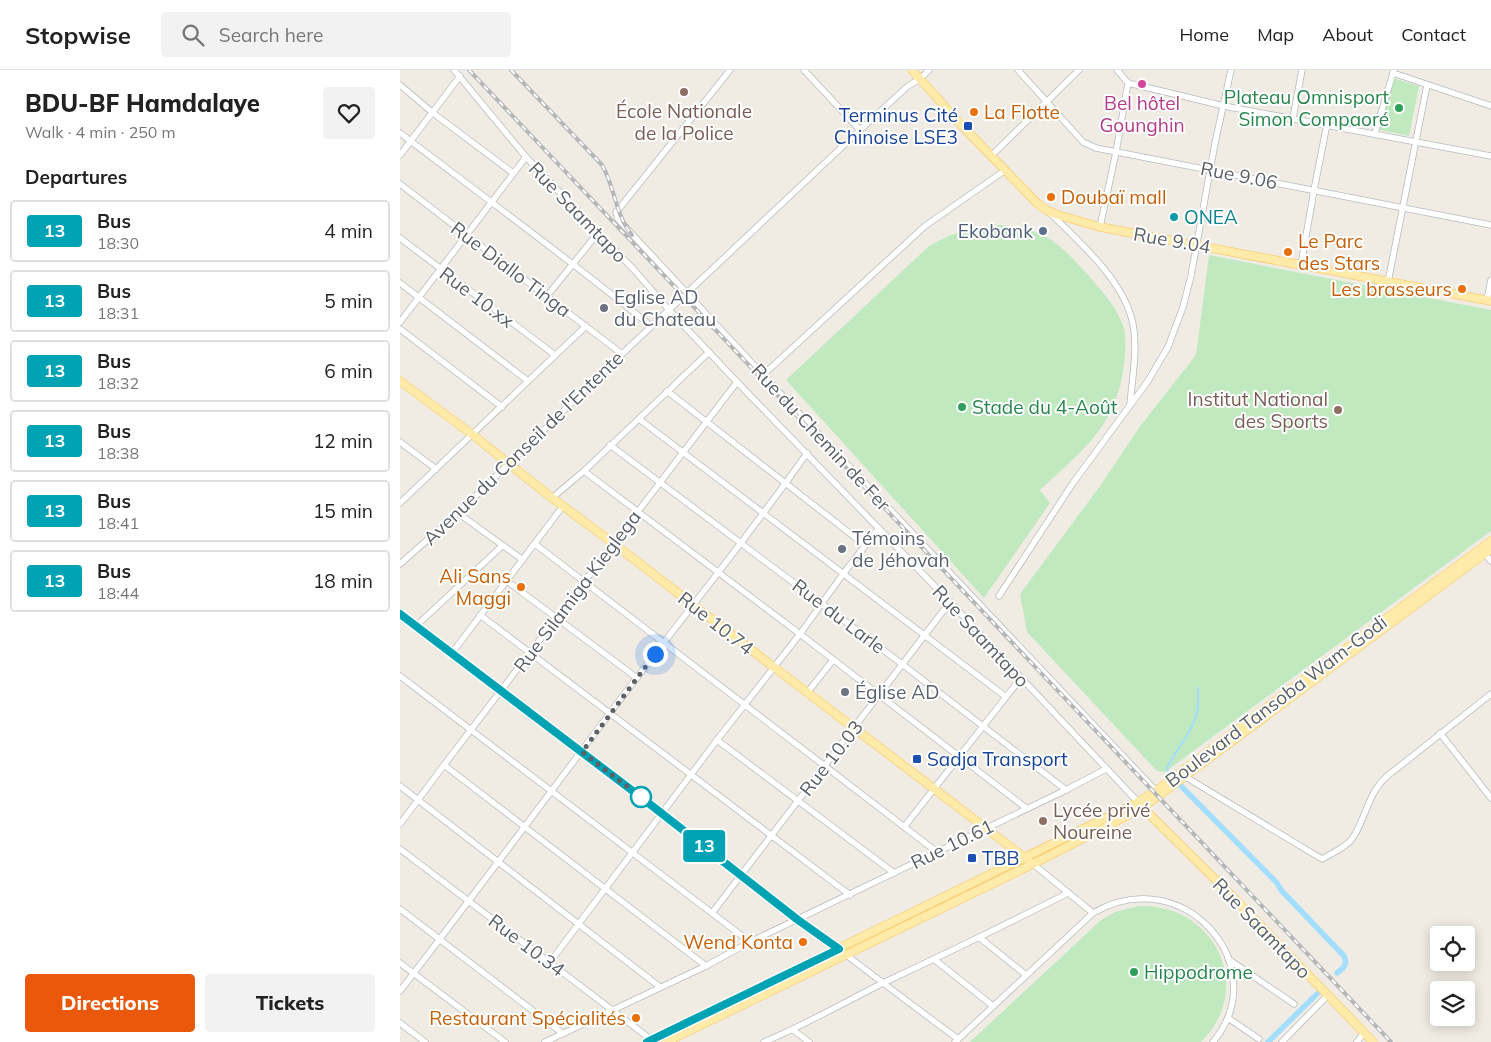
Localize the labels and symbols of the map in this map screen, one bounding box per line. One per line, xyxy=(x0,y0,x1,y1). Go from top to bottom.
marker: Bel hôtel Gounghin xyxy=(1136,78,1148,90)
place label: Plateau Omnisport Simon Compaoré xyxy=(1224,85,1389,131)
marker: École Nationale de la Police xyxy=(678,86,690,98)
place label: Bel hôtel Gounghin xyxy=(1099,91,1185,137)
place label: École Nationale de la Police xyxy=(616,99,752,145)
place label: La Flotte xyxy=(984,100,1060,124)
marker: Plateau Omnisport Simon Compaoré xyxy=(1393,102,1405,114)
place label: Terminus Cité Chinoise LSE3 xyxy=(834,103,958,149)
marker: La Flotte xyxy=(968,106,980,118)
marker: Terminus Cité Chinoise LSE3 xyxy=(962,120,974,132)
street label: Rue 9.06 xyxy=(1198,156,1280,194)
street label: Rue Saamtapo xyxy=(524,157,632,267)
place label: Doubaï mall xyxy=(1061,185,1166,209)
marker: Doubaï mall xyxy=(1045,191,1057,203)
place label: ONEA xyxy=(1184,205,1238,229)
marker: ONEA xyxy=(1168,211,1180,223)
street label: Rue Diallo Tinga xyxy=(446,216,576,322)
place label: Ekobank xyxy=(958,219,1033,243)
street label: Rue 9.04 xyxy=(1132,221,1212,259)
marker: Ekobank xyxy=(1037,225,1049,237)
place label: Le Parc des Stars xyxy=(1298,229,1380,275)
marker: Le Parc des Stars xyxy=(1282,246,1294,258)
street label: Rue 10.xx xyxy=(435,261,519,333)
place label: Les brasseurs xyxy=(1331,277,1452,301)
marker: Les brasseurs xyxy=(1456,283,1468,295)
place label: Eglise AD du Chateau xyxy=(614,285,716,331)
marker: Eglise AD du Chateau xyxy=(598,302,610,314)
street label: Avenue du Conseil de l'Entente xyxy=(418,346,628,550)
street label: Rue du Chemin de Fer xyxy=(746,358,896,516)
place label: Institut National des Sports xyxy=(1188,387,1328,433)
place label: Stade du 4-Août xyxy=(972,395,1118,419)
marker: Stade du 4-Août xyxy=(956,401,968,413)
marker: Institut National des Sports xyxy=(1332,404,1344,416)
street label: Rue Silamiga Kieglega xyxy=(508,505,646,677)
place label: Témoins de Jéhovah xyxy=(852,526,950,572)
marker: Témoins de Jéhovah xyxy=(836,543,848,555)
place label: Ali Sans Maggi xyxy=(439,564,511,610)
street label: Rue du Larle xyxy=(788,573,890,659)
street label: Rue Saamtapo xyxy=(928,580,1034,692)
marker: Ali Sans Maggi xyxy=(515,581,527,593)
street label: Rue 10.74 xyxy=(673,586,759,660)
street label: Boulevard Tansoba Wam-Godi xyxy=(1160,610,1392,792)
your location xyxy=(643,642,668,667)
place label: Église AD xyxy=(855,680,939,704)
marker: Église AD xyxy=(839,686,851,698)
street label: Rue 10.03 xyxy=(794,715,868,801)
place label: Sadja Transport xyxy=(927,747,1068,771)
marker: Sadja Transport xyxy=(911,753,923,765)
unlabelled marker xyxy=(630,786,652,808)
place label: Lycée privé Noureine xyxy=(1053,798,1150,844)
street label: Rue 10.61 xyxy=(907,814,997,874)
marker: Lycée privé Noureine xyxy=(1037,815,1049,827)
line badge: 13 xyxy=(682,830,726,862)
place label: TBB xyxy=(982,846,1019,870)
marker: TBB xyxy=(966,852,978,864)
street label: Rue Saamtapo xyxy=(1208,873,1316,983)
street label: Rue 10.34 xyxy=(484,909,570,981)
place label: Wend Konta xyxy=(683,930,793,954)
marker: Wend Konta xyxy=(797,936,809,948)
place label: Hippodrome xyxy=(1144,960,1253,984)
marker: Hippodrome xyxy=(1128,966,1140,978)
place label: Restaurant Spécialités xyxy=(429,1006,626,1030)
marker: Restaurant Spécialités xyxy=(630,1012,642,1024)

